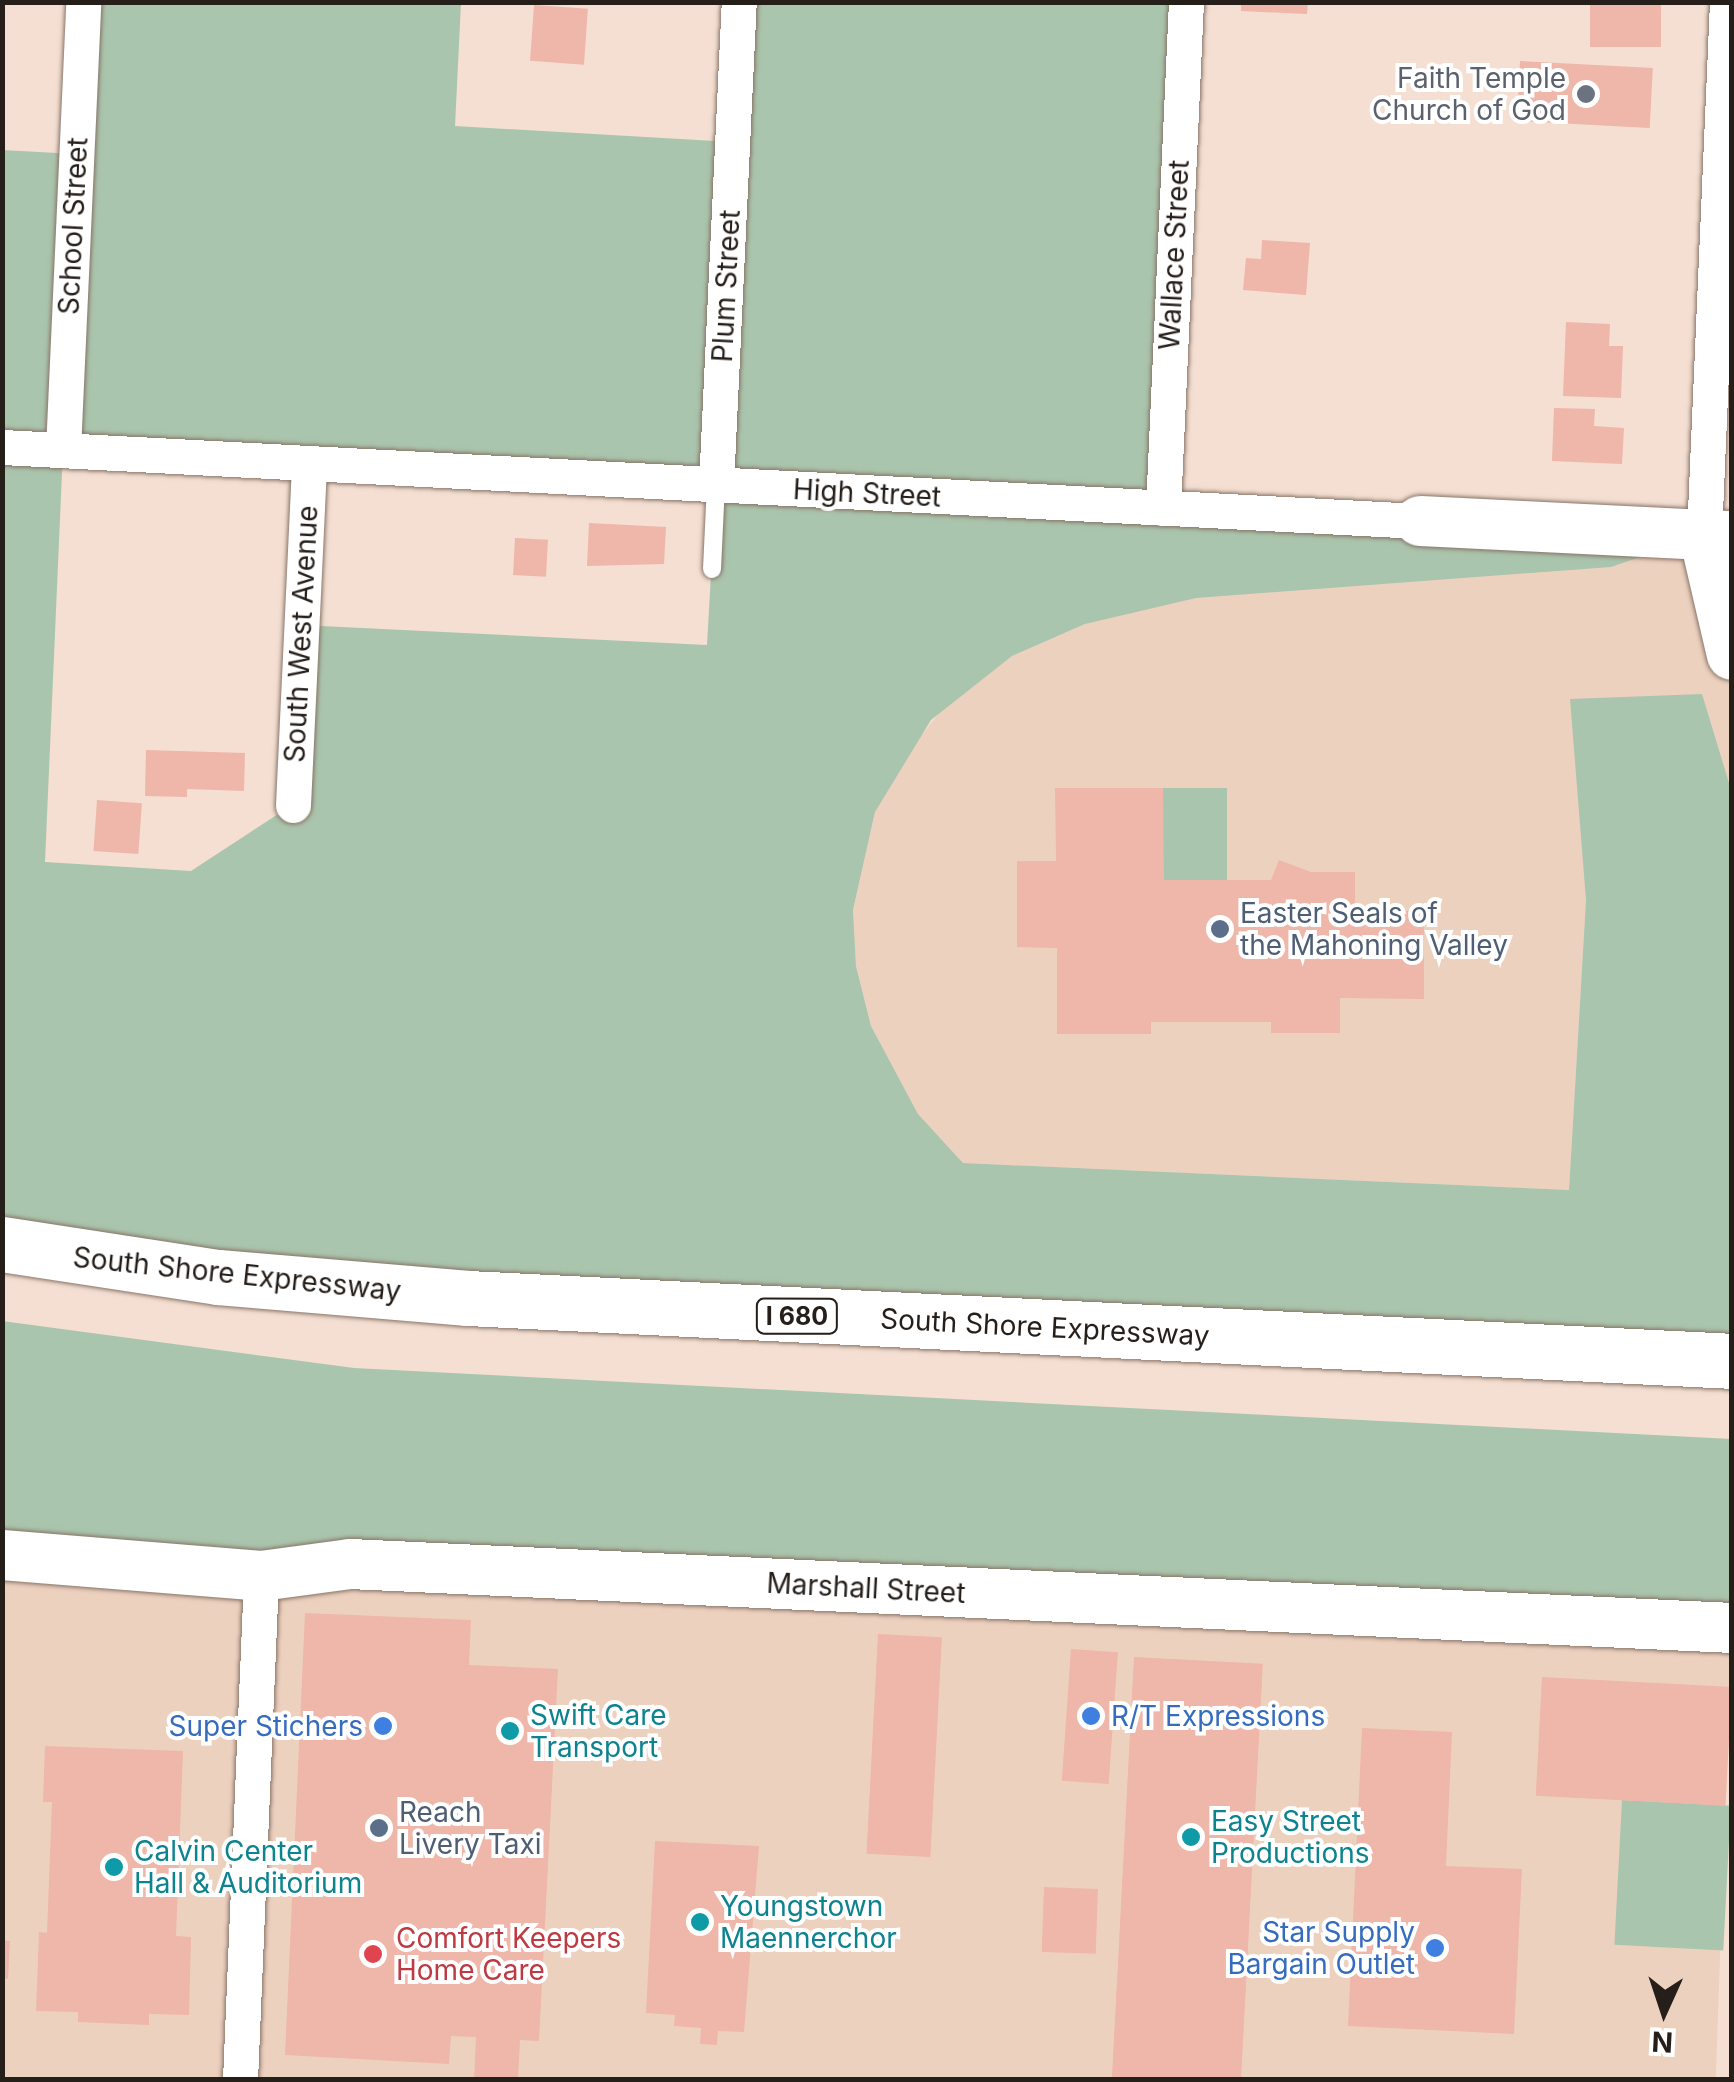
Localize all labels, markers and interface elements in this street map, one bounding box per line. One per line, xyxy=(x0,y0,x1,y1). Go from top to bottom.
place label: Faith Temple Church of God xyxy=(1372,61,1566,127)
marker: Faith Temple Church of God xyxy=(1575,83,1597,105)
street label: School Street xyxy=(52,136,94,316)
street label: Wallace Street xyxy=(1152,159,1196,351)
street label: Plum Street xyxy=(705,209,747,363)
street label: High Street xyxy=(792,472,942,514)
street label: South West Avenue xyxy=(277,505,325,763)
place label: Easter Seals of the Mahoning Valley xyxy=(1240,896,1508,962)
marker: Easter Seals of the Mahoning Valley xyxy=(1209,918,1231,940)
street label: South Shore Expressway xyxy=(71,1240,403,1308)
road number: I 680 xyxy=(754,1296,840,1336)
street label: South Shore Expressway xyxy=(880,1302,1210,1352)
street label: Marshall Street xyxy=(766,1566,966,1610)
place label: Swift Care Transport xyxy=(530,1698,667,1764)
place label: R/T Expressions xyxy=(1111,1699,1325,1733)
marker: R/T Expressions xyxy=(1080,1705,1102,1727)
place label: Super Stichers xyxy=(168,1709,363,1743)
marker: Super Stichers xyxy=(372,1715,394,1737)
marker: Swift Care Transport xyxy=(499,1720,521,1742)
place label: Reach Livery Taxi xyxy=(399,1795,542,1861)
place label: Easy Street Productions xyxy=(1211,1804,1369,1870)
marker: Reach Livery Taxi xyxy=(368,1817,390,1839)
marker: Easy Street Productions xyxy=(1180,1826,1202,1848)
place label: Calvin Center Hall & Auditorium xyxy=(134,1834,362,1900)
marker: Calvin Center Hall & Auditorium xyxy=(103,1856,125,1878)
place label: Youngstown Maennerchor xyxy=(720,1889,897,1955)
marker: Youngstown Maennerchor xyxy=(689,1911,711,1933)
place label: Star Supply Bargain Outlet xyxy=(1227,1915,1415,1981)
place label: Comfort Keepers Home Care xyxy=(396,1921,621,1987)
marker: Star Supply Bargain Outlet xyxy=(1424,1937,1446,1959)
marker: Comfort Keepers Home Care xyxy=(360,1941,386,1967)
north arrow xyxy=(1614,1962,1714,2062)
text: N xyxy=(1651,2024,1674,2059)

